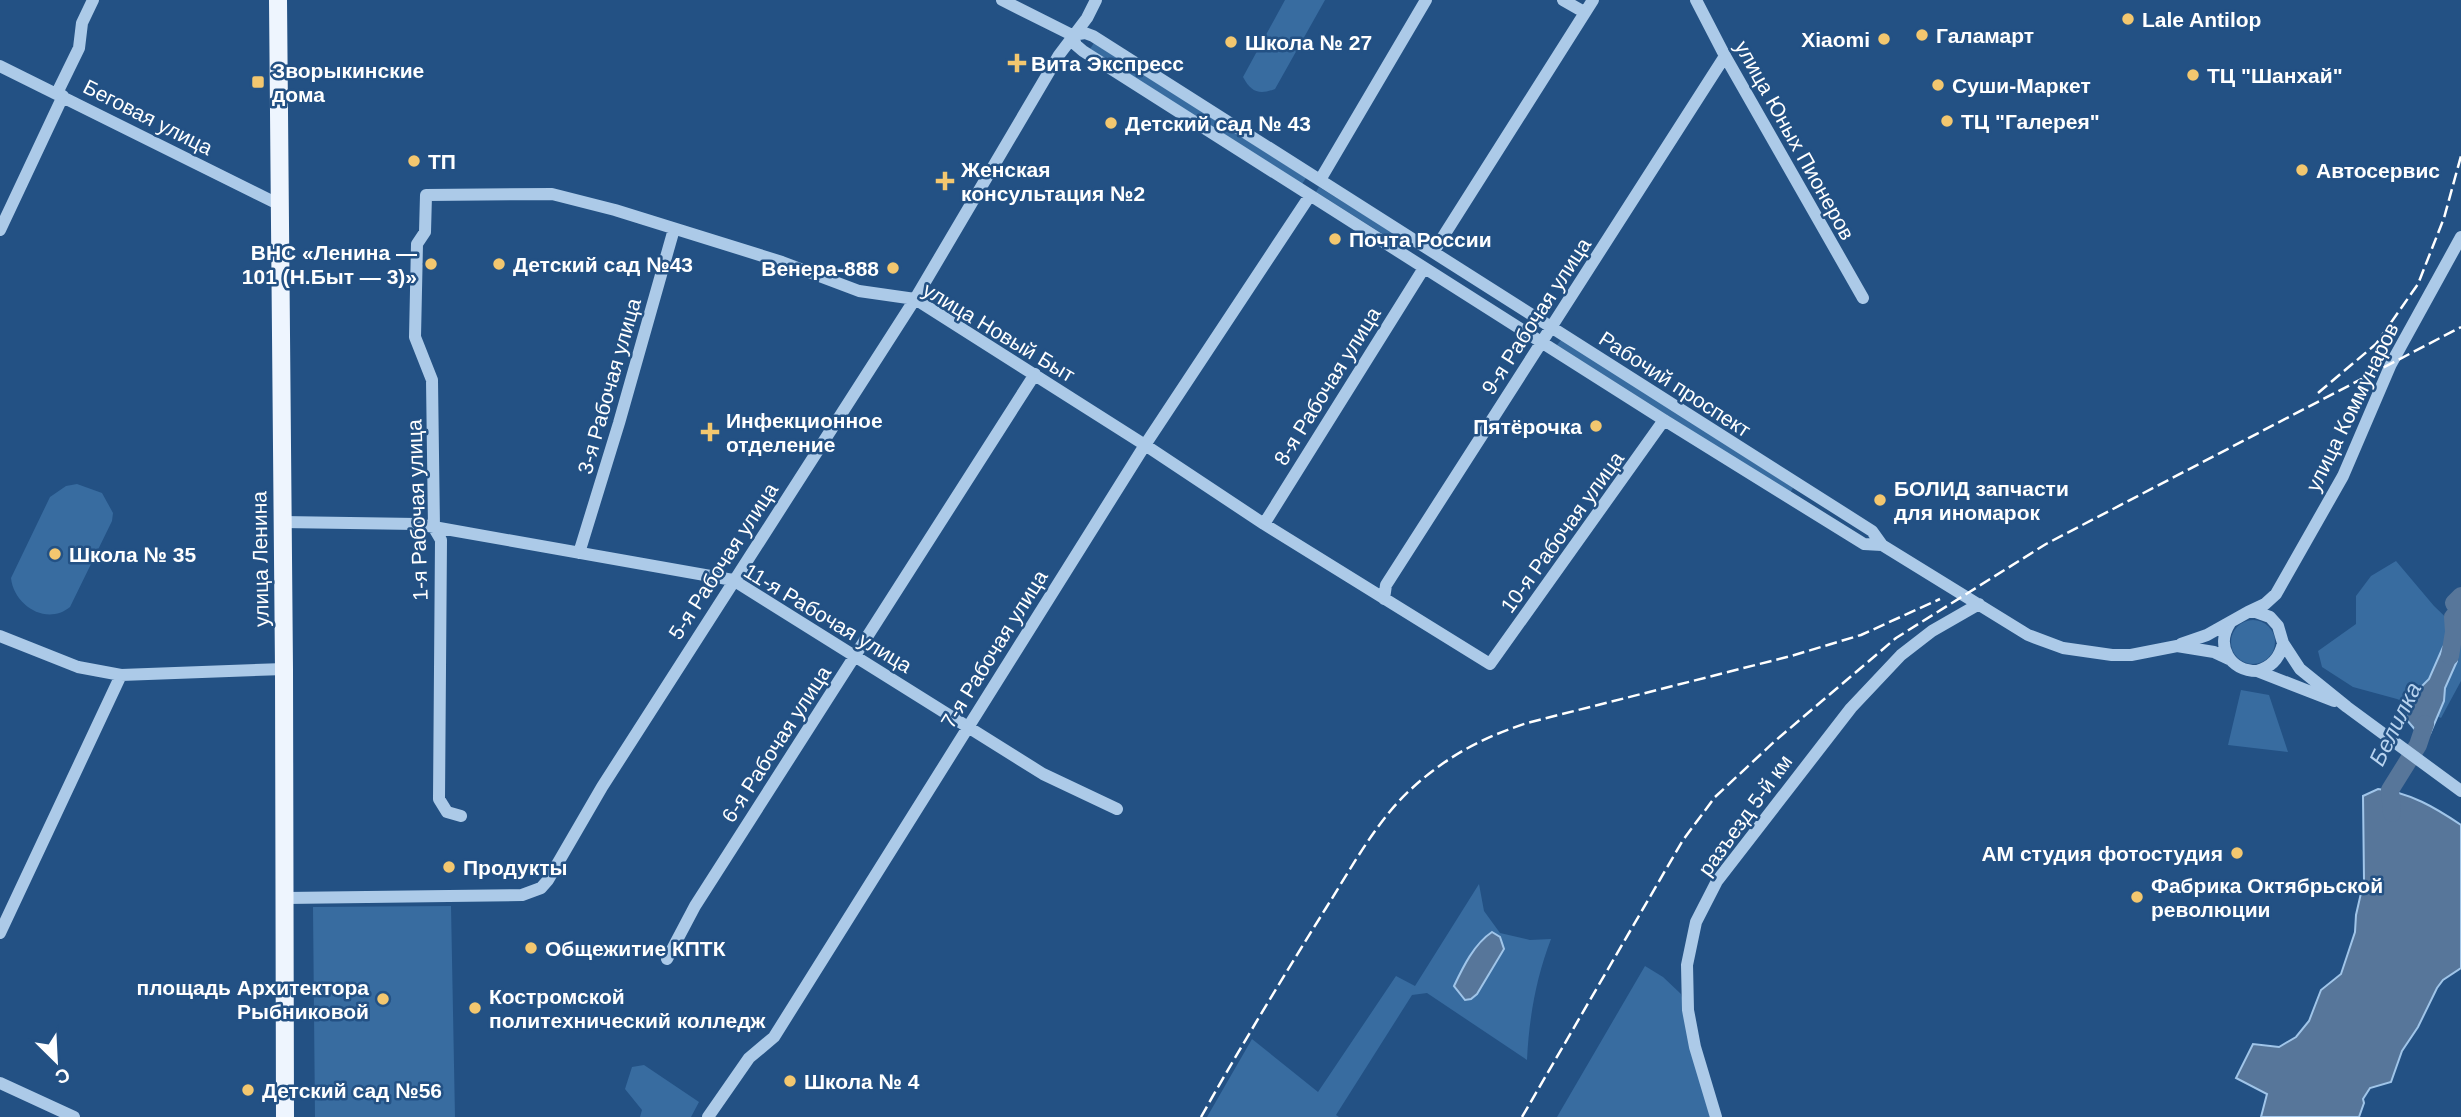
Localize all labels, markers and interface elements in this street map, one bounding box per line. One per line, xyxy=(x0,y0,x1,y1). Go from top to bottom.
place label: Lale Antilop xyxy=(2142,8,2261,31)
marker: Lale Antilop xyxy=(2120,11,2136,27)
place label: Галамарт xyxy=(1936,24,2034,47)
marker: Галамарт xyxy=(1914,27,1930,43)
place label: Xiaomi xyxy=(1801,28,1870,51)
place label: Школа № 27 xyxy=(1245,31,1372,54)
marker: Xiaomi xyxy=(1876,31,1892,47)
marker: Школа № 27 xyxy=(1223,34,1239,50)
street label: улица Юных Пионеров xyxy=(1731,36,1859,244)
place label: Вита Экспресс xyxy=(1031,52,1184,75)
marker: Вита Экспресс xyxy=(1009,55,1025,71)
place label: Зворыкинские дома xyxy=(272,59,424,106)
place label: ТЦ "Шанхай" xyxy=(2207,64,2343,87)
marker: ТЦ "Шанхай" xyxy=(2185,67,2201,83)
marker: Зворыкинские дома xyxy=(250,74,266,90)
place label: Суши-Маркет xyxy=(1952,74,2091,97)
street label: Беговая улица xyxy=(80,75,217,160)
marker: Суши-Маркет xyxy=(1930,77,1946,93)
place label: ТЦ "Галерея" xyxy=(1961,110,2100,133)
place label: Детский сад № 43 xyxy=(1125,112,1311,135)
marker: ТЦ "Галерея" xyxy=(1939,113,1955,129)
marker: Детский сад № 43 xyxy=(1103,115,1119,131)
place label: ТП xyxy=(428,150,456,173)
marker: ТП xyxy=(406,153,422,169)
place label: Женская консультация №2 xyxy=(960,158,1145,205)
place label: Автосервис xyxy=(2316,159,2440,182)
marker: Автосервис xyxy=(2294,162,2310,178)
marker: Женская консультация №2 xyxy=(935,171,955,191)
place label: Почта России xyxy=(1349,228,1492,251)
marker: Почта России xyxy=(1327,231,1343,247)
street label: 9-я Рабочая улица xyxy=(1477,233,1595,398)
place label: ВНС «Ленина — 101 (Н.Быт — 3)» xyxy=(242,241,417,288)
place label: Детский сад №43 xyxy=(513,253,693,276)
marker: ВНС «Ленина — 101 (Н.Быт — 3)» xyxy=(423,256,439,272)
marker: Детский сад №43 xyxy=(491,256,507,272)
place label: Венера-888 xyxy=(761,257,879,280)
marker: Венера-888 xyxy=(885,260,901,276)
street label: улица Новый Быт xyxy=(919,278,1079,387)
street label: 3-я Рабочая улица xyxy=(573,295,645,476)
street label: 8-я Рабочая улица xyxy=(1269,303,1385,469)
street label: улица Коммунаров xyxy=(2301,319,2403,495)
street label: Рабочий проспект xyxy=(1595,326,1755,442)
place label: Инфекционное отделение xyxy=(726,409,883,456)
place label: Пятёрочка xyxy=(1473,415,1582,438)
marker: Пятёрочка xyxy=(1588,418,1604,434)
street label: 1-я Рабочая улица xyxy=(402,419,432,601)
marker: Инфекционное отделение xyxy=(700,422,720,442)
street label: 10-я Рабочая улица xyxy=(1496,447,1628,617)
place label: БОЛИД запчасти для иномарок xyxy=(1894,477,2069,524)
street label: 5-я Рабочая улица xyxy=(664,478,782,643)
street label: улица Ленина xyxy=(247,491,273,627)
marker: БОЛИД запчасти для иномарок xyxy=(1872,492,1888,508)
place label: Школа № 35 xyxy=(69,543,196,566)
marker: Школа № 35 xyxy=(47,546,63,562)
street label: 11-я Рабочая улица xyxy=(740,559,916,677)
street label: 7-я Рабочая улица xyxy=(936,566,1052,732)
street label: 6-я Рабочая улица xyxy=(717,661,835,826)
water label: Белилка xyxy=(2364,678,2426,770)
street label: разъезд 5-й км xyxy=(1693,750,1797,880)
place label: АМ студия фотостудия xyxy=(1981,842,2223,865)
marker: АМ студия фотостудия xyxy=(2229,845,2245,861)
place label: Продукты xyxy=(463,856,567,879)
marker: Продукты xyxy=(441,859,457,875)
place label: Фабрика Октябрьской революции xyxy=(2151,874,2383,921)
marker: Фабрика Октябрьской революции xyxy=(2129,889,2145,905)
place label: Общежитие КПТК xyxy=(545,937,726,960)
marker: Общежитие КПТК xyxy=(523,940,539,956)
place label: площадь Архитектора Рыбниковой xyxy=(137,976,369,1023)
place label: Костромской политехнический колледж xyxy=(489,985,767,1032)
marker: площадь Архитектора Рыбниковой xyxy=(375,991,391,1007)
marker: Костромской политехнический колледж xyxy=(467,1000,483,1016)
north arrow xyxy=(21,1026,91,1096)
text: С xyxy=(52,1064,73,1089)
place label: Школа № 4 xyxy=(804,1070,920,1093)
marker: Школа № 4 xyxy=(782,1073,798,1089)
place label: Детский сад №56 xyxy=(262,1079,442,1102)
marker: Детский сад №56 xyxy=(240,1082,256,1098)

